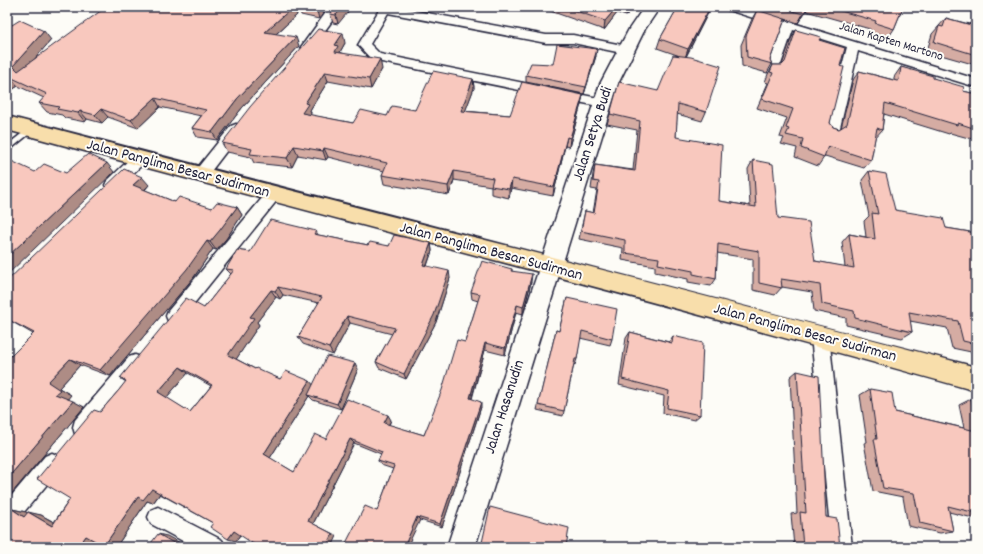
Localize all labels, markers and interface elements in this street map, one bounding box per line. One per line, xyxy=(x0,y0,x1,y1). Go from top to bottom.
street label: Jalan Kapten Martono xyxy=(837,17,945,67)
street label: Jalan Setya Budi xyxy=(567,84,619,184)
street label: Jalan Panglima Besar Sudirman xyxy=(84,134,272,204)
street label: Jalan Panglima Besar Sudirman xyxy=(397,217,585,287)
street label: Jalan Panglima Besar Sudirman xyxy=(711,298,899,368)
street label: Jalan Hasanudin xyxy=(479,357,531,457)

